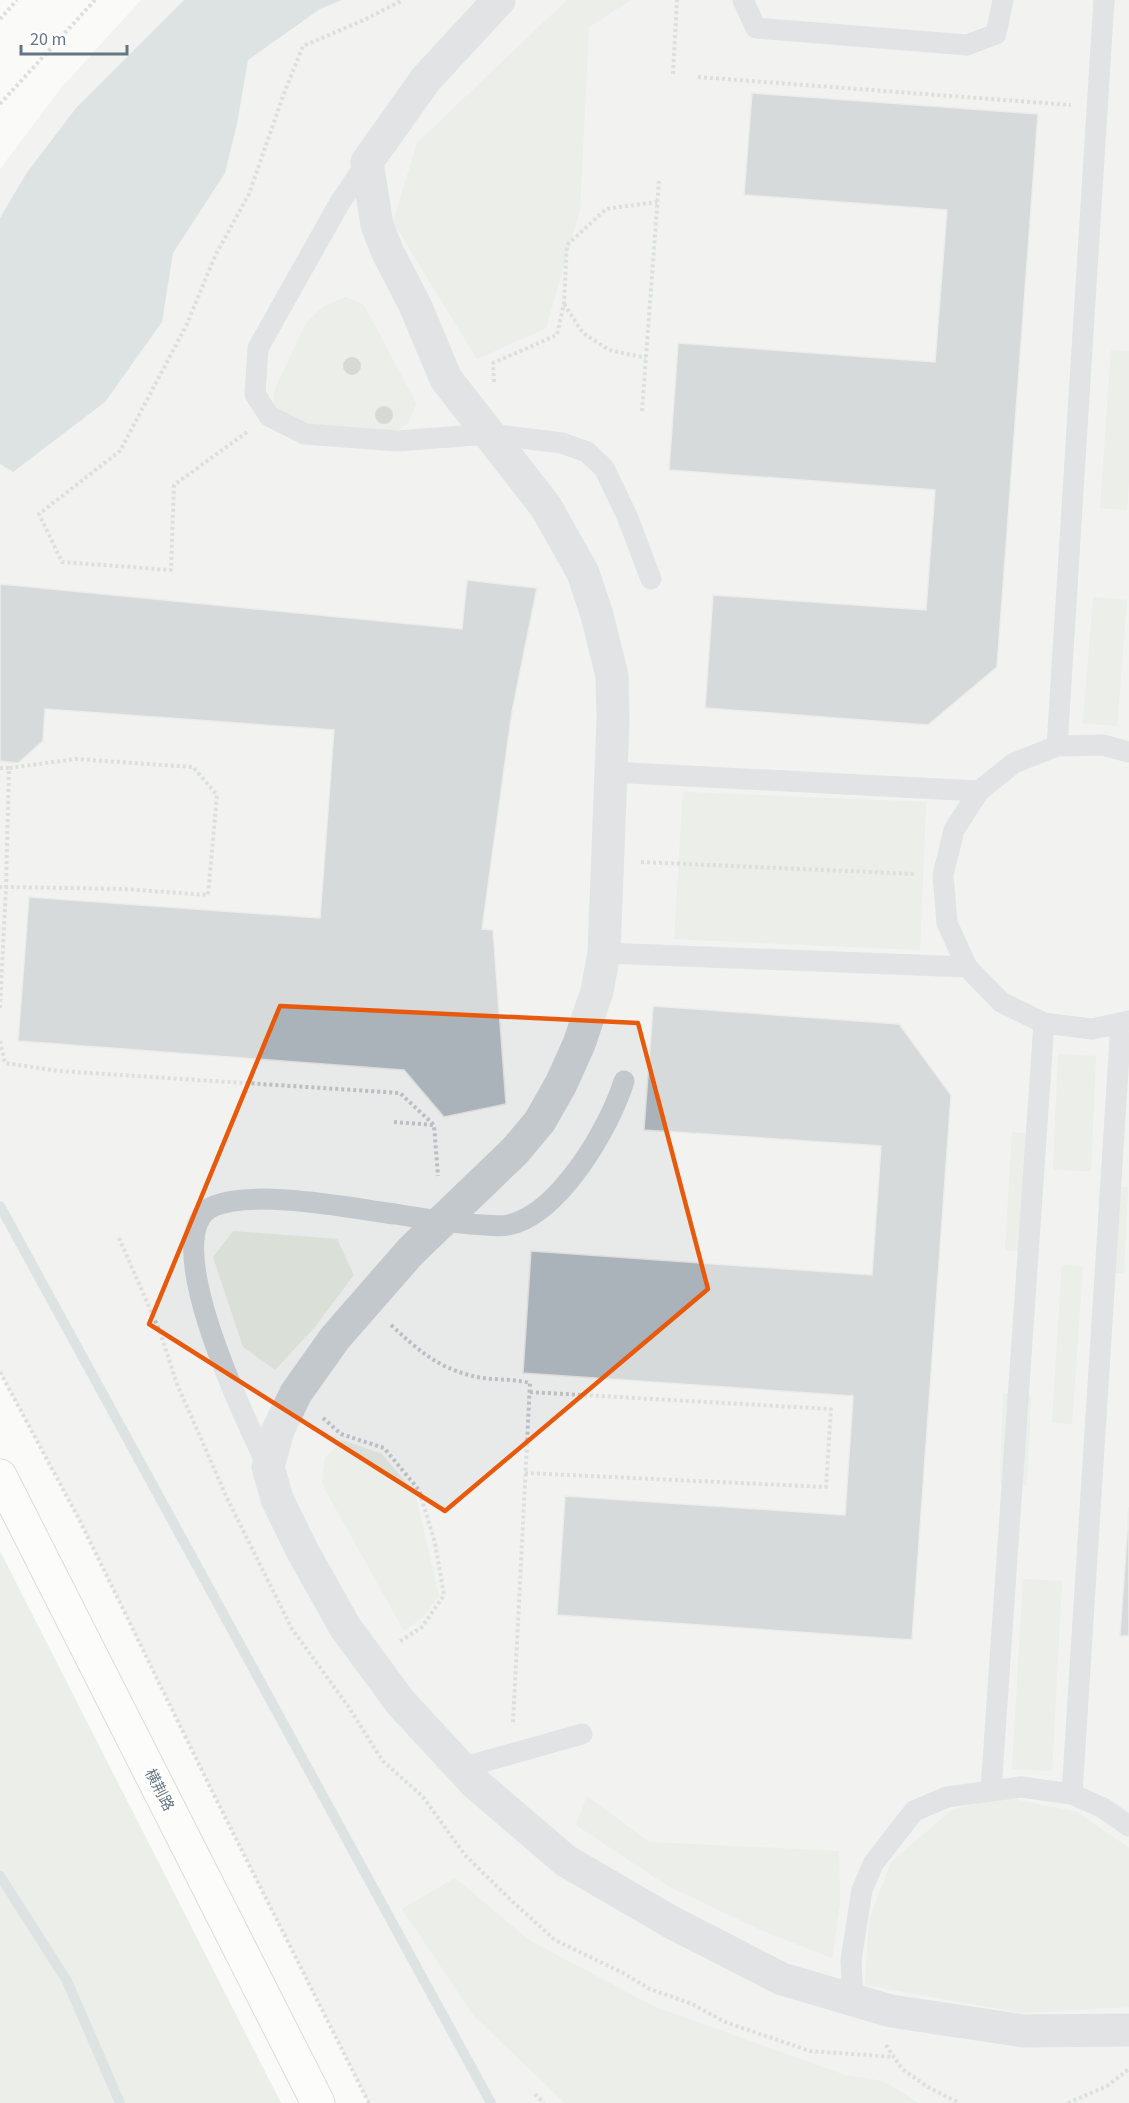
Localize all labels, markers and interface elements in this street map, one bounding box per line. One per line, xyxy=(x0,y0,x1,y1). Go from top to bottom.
scale bar xyxy=(21,18,128,56)
text: 20 m xyxy=(30,27,66,52)
street label: 横荆路 xyxy=(139,1765,179,1815)

